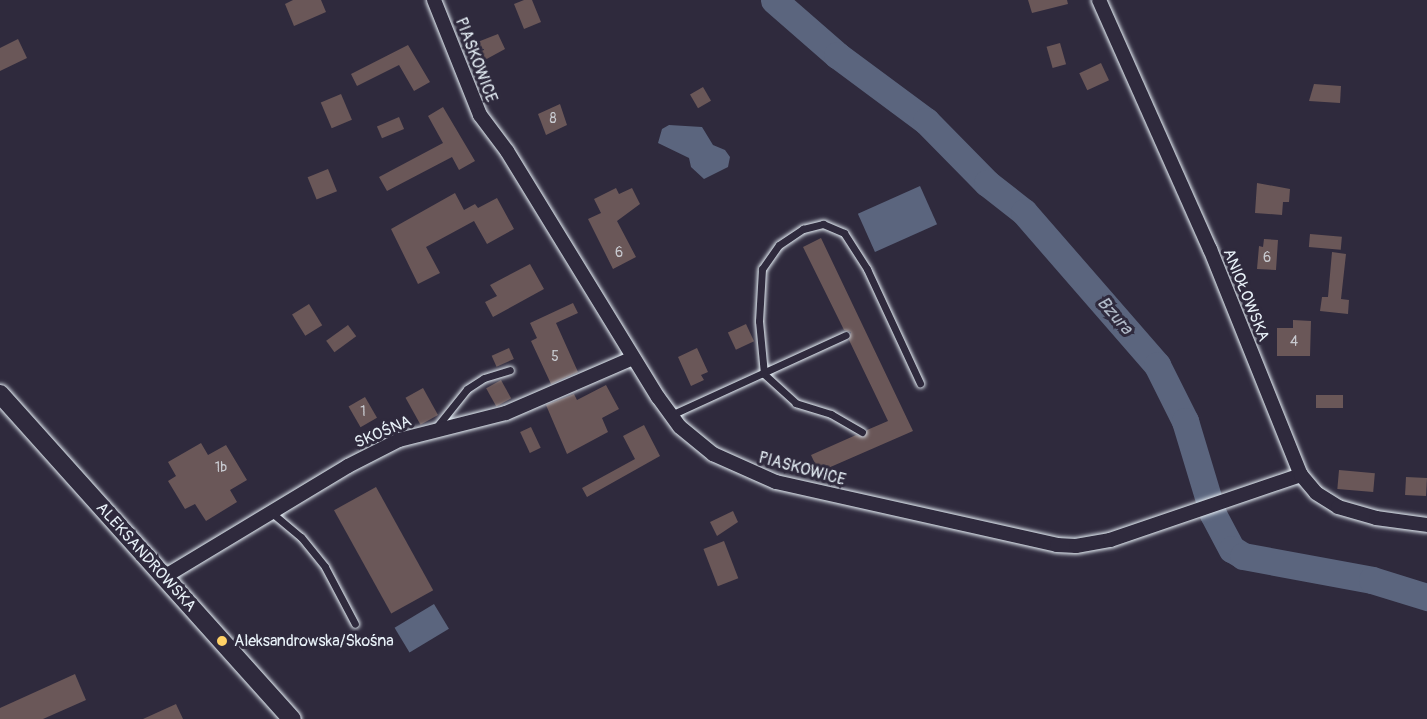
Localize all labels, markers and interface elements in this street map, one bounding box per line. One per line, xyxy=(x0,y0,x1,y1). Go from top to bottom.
street label: PIASKOWICE xyxy=(451,15,501,105)
house number: 8 xyxy=(549,111,557,127)
house number: 6 xyxy=(615,245,623,261)
street label: ANIOŁOWSKA xyxy=(1219,246,1273,344)
house number: 6 xyxy=(1263,250,1271,266)
water label: Bzura xyxy=(1092,293,1136,339)
house number: 4 xyxy=(1290,334,1298,350)
house number: 5 xyxy=(551,349,559,365)
house number: 1 xyxy=(360,404,366,420)
street label: SKOŚNA xyxy=(352,411,414,453)
street label: PIASKOWICE xyxy=(756,448,848,490)
house number: 1b xyxy=(215,460,227,476)
street label: ALEKSANDROWSKA xyxy=(92,498,200,616)
place label: Aleksandrowska/Skośna xyxy=(234,631,394,651)
marker: Aleksandrowska/Skośna xyxy=(215,634,229,648)

